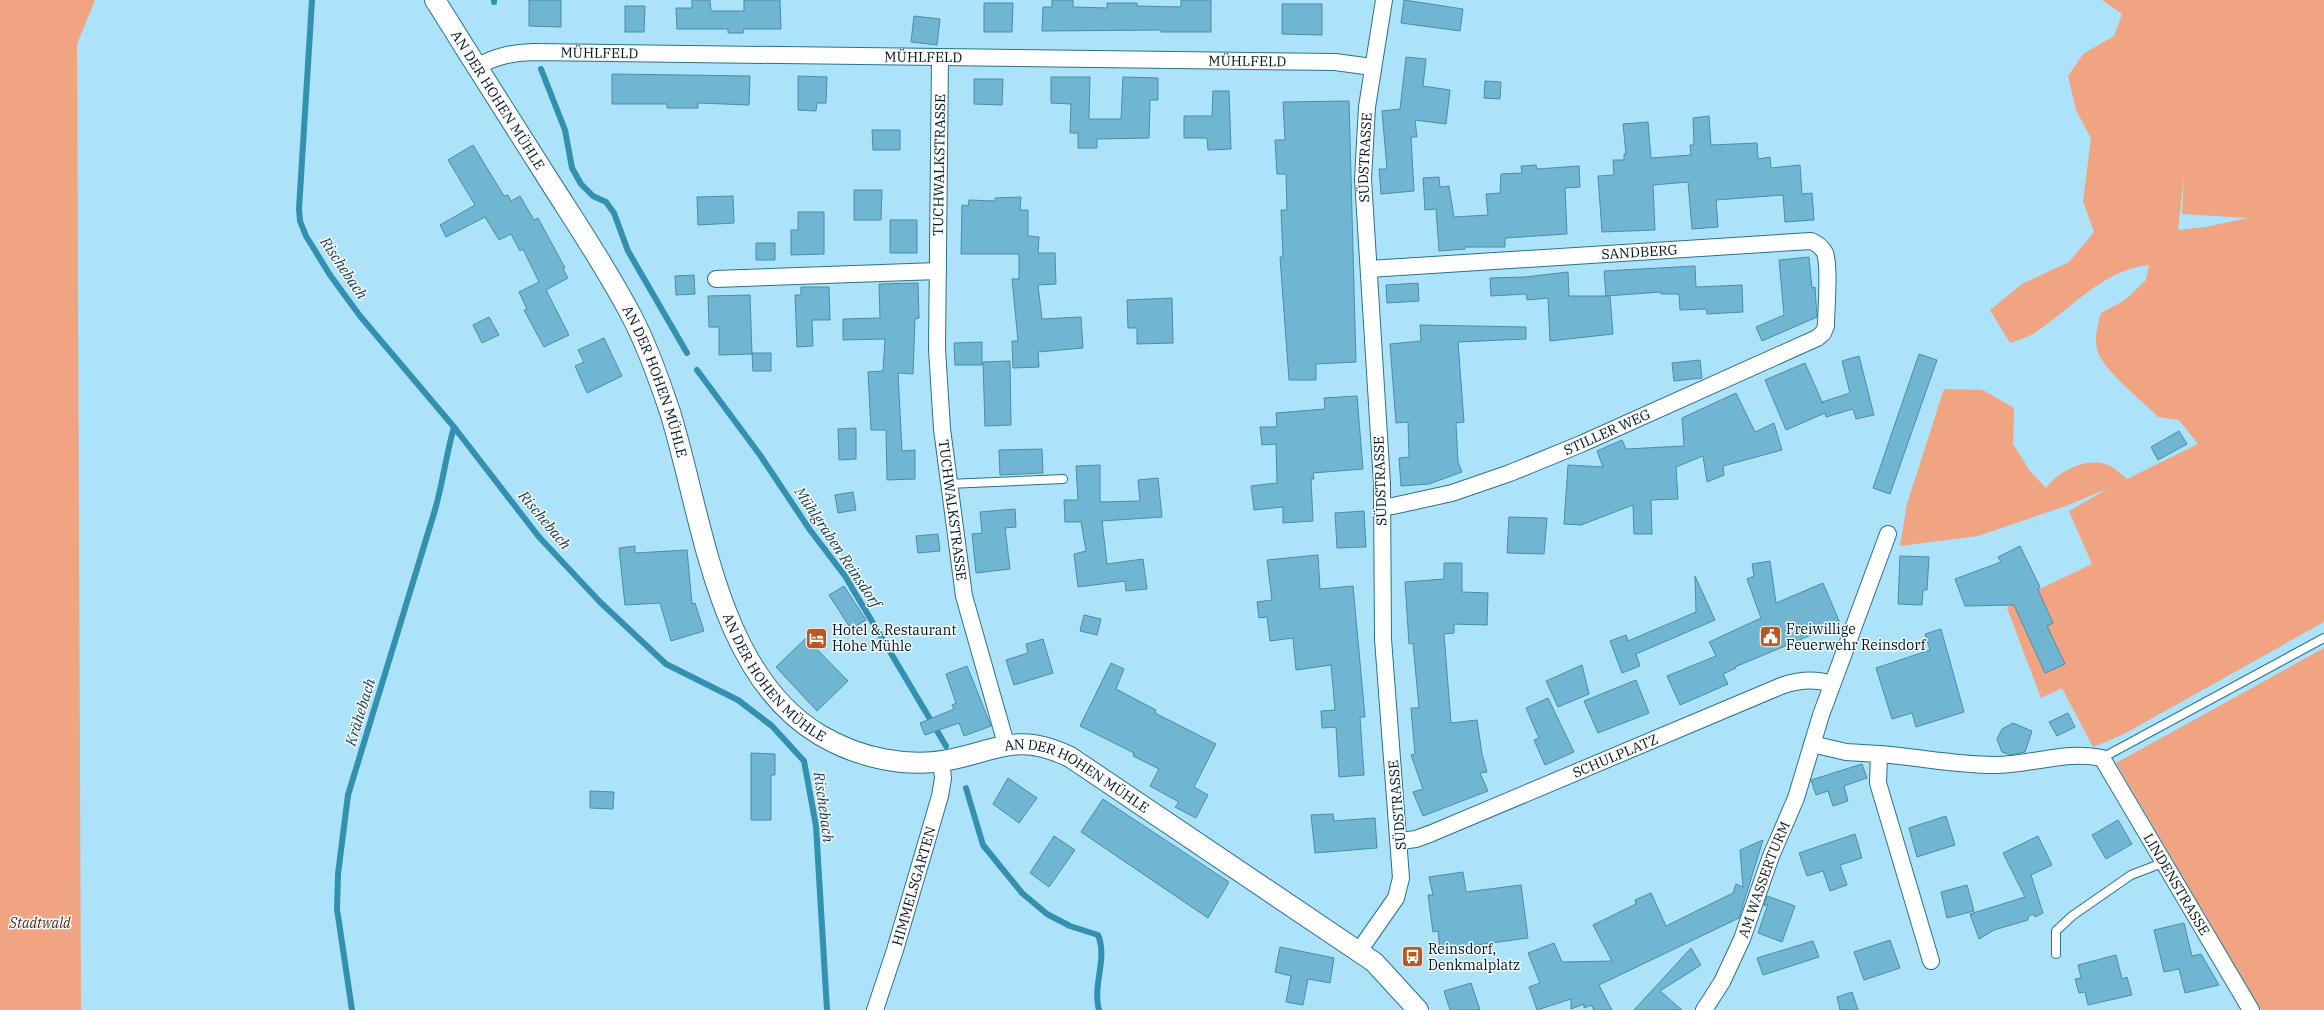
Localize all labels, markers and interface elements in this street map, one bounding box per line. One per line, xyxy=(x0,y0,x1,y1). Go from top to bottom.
street label: AN DER HOHEN MÜHLE xyxy=(447,27,549,173)
street label: MÜHLFELD xyxy=(560,43,639,62)
street label: MÜHLFELD xyxy=(884,47,962,66)
street label: MÜHLFELD xyxy=(1208,51,1286,70)
street label: TUCHWALKSTRASSE xyxy=(929,94,949,236)
street label: SÜDSTRASSE xyxy=(1354,112,1376,203)
water label: Rischebach xyxy=(316,232,372,303)
street label: SANDBERG xyxy=(1601,240,1678,263)
street label: AN DER HOHEN MÜHLE xyxy=(618,302,691,460)
street label: STILLER WEG xyxy=(1561,405,1653,459)
street label: SÜDSTRASSE xyxy=(1369,436,1391,526)
street label: TUCHWALKSTRASSE xyxy=(934,438,971,582)
water label: Mühlgraben Reinsdorf xyxy=(790,482,887,614)
water label: Rischebach xyxy=(514,486,576,554)
street label: AN DER HOHEN MÜHLE xyxy=(719,610,829,746)
place label: Freiwillige Feuerwehr Reinsdorf xyxy=(1786,620,1927,654)
place label: Hotel & Restaurant Hohe Mühle xyxy=(832,621,956,655)
public building icon: Freiwillige Feuerwehr Reinsdorf xyxy=(1758,624,1784,650)
hotel icon: Hotel & Restaurant Hohe Mühle xyxy=(803,625,829,651)
water label: Krähebach xyxy=(340,675,379,749)
street label: SCHULPLATZ xyxy=(1570,730,1661,782)
street label: AN DER HOHEN MÜHLE xyxy=(1003,735,1153,817)
street label: SÜDSTRASSE xyxy=(1384,759,1410,851)
water label: Rischebach xyxy=(809,769,838,844)
street label: AM WASSERTURM xyxy=(1734,818,1794,940)
street label: HIMMELSGARTEN xyxy=(888,824,940,948)
street label: LINDENSTRASSE xyxy=(2139,830,2214,939)
park label: Stadtwald xyxy=(8,914,71,932)
place label: Reinsdorf, Denkmalplatz xyxy=(1428,940,1520,974)
bus stop icon: Reinsdorf, Denkmalplatz xyxy=(1400,944,1426,970)

